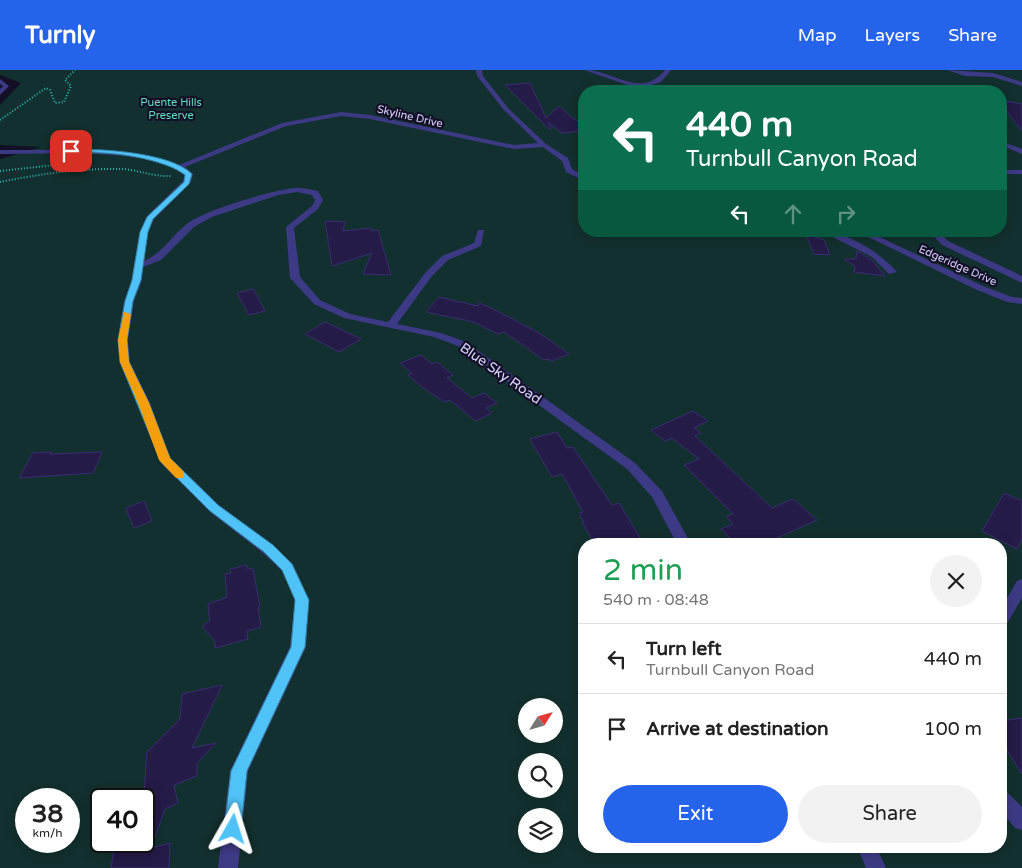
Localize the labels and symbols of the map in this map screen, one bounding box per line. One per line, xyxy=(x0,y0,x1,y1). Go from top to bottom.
park label: Puente Hills Preserve xyxy=(140,96,202,122)
street label: Skyline Drive xyxy=(376,103,444,130)
pin xyxy=(50,130,92,172)
street label: Edgeridge Drive xyxy=(917,242,999,288)
street label: Blue Sky Road xyxy=(457,339,545,408)
north arrow xyxy=(518,698,562,742)
speed limit sign: 40 xyxy=(90,788,155,853)
position arrow xyxy=(206,802,258,854)

